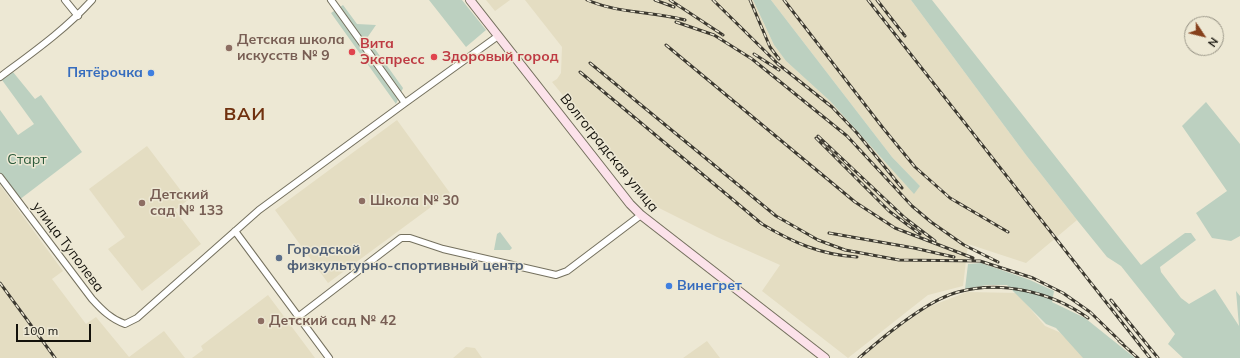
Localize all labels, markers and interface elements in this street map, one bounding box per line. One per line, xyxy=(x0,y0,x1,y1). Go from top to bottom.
north arrow xyxy=(1184,16,1224,56)
place label: Детская школа искусств № 9 xyxy=(237,32,345,64)
text: N xyxy=(1205,35,1221,50)
place label: Вита Экспресс xyxy=(360,36,425,68)
marker: Детская школа искусств № 9 xyxy=(224,43,234,53)
marker: Вита Экспресс xyxy=(347,47,357,57)
place label: Здоровый город xyxy=(442,49,559,65)
marker: Здоровый город xyxy=(429,52,439,62)
place label: Пятёрочка xyxy=(67,65,143,81)
marker: Пятёрочка xyxy=(146,68,156,78)
street label: Волгоградская улица xyxy=(556,91,662,215)
district label: ВАИ xyxy=(224,104,266,126)
park label: Старт xyxy=(7,152,47,168)
place label: Детский сад № 133 xyxy=(150,187,223,220)
place label: Школа № 30 xyxy=(370,193,459,209)
marker: Школа № 30 xyxy=(357,196,367,206)
marker: Детский сад № 133 xyxy=(137,198,147,208)
street label: улица Туполева xyxy=(29,199,107,295)
place label: Городской физкультурно-спортивный центр xyxy=(287,242,524,274)
marker: Городской физкультурно-спортивный центр xyxy=(274,253,284,263)
place label: Винегрет xyxy=(677,278,742,294)
marker: Винегрет xyxy=(664,281,674,291)
place label: Детский сад № 42 xyxy=(269,313,396,329)
scale bar xyxy=(18,316,93,342)
marker: Детский сад № 42 xyxy=(256,316,266,326)
text: 100 m xyxy=(23,323,58,338)

